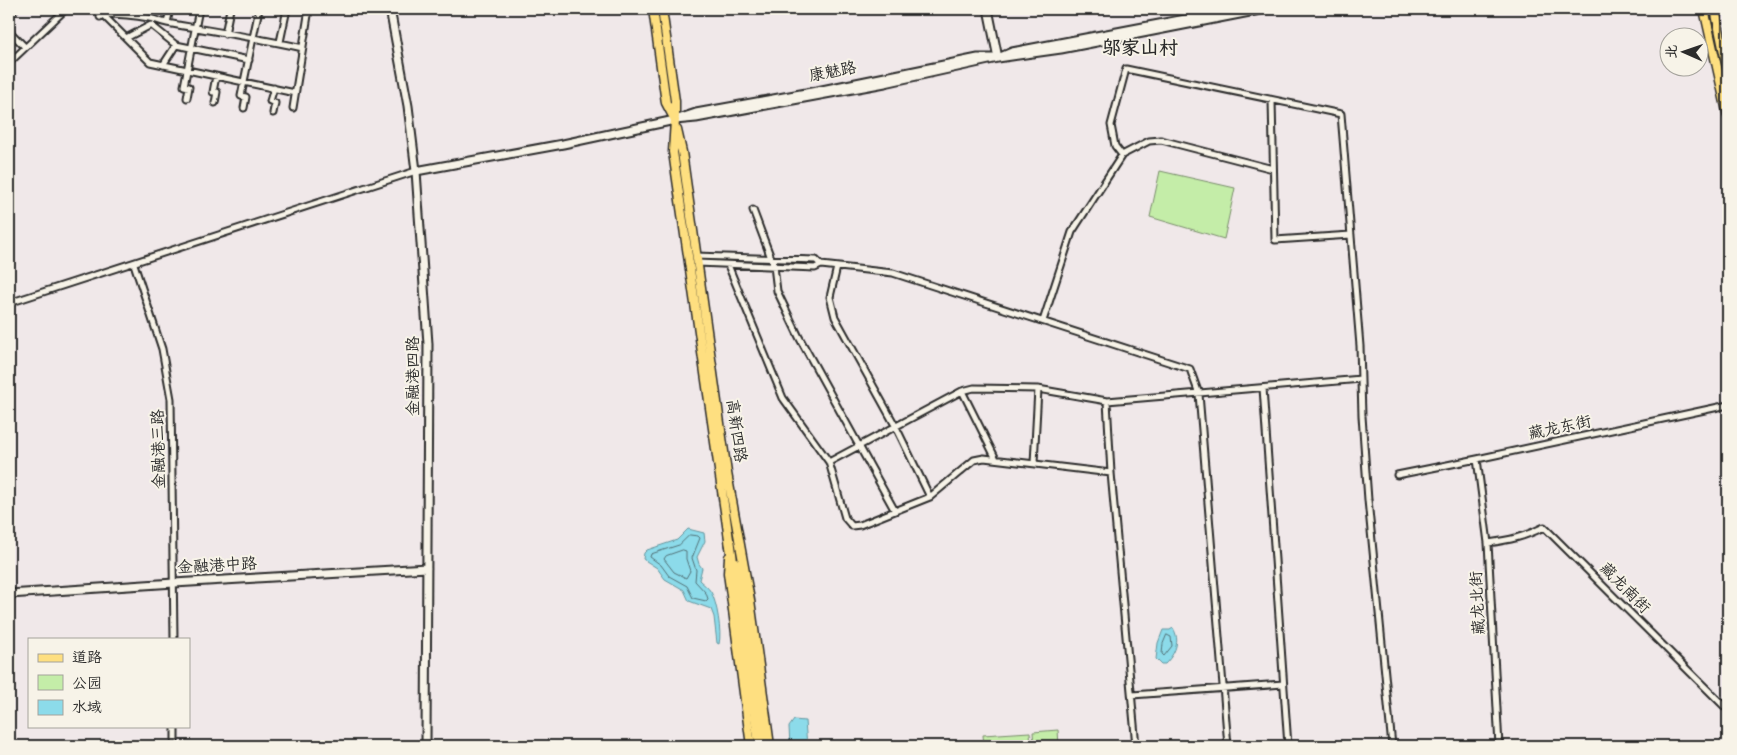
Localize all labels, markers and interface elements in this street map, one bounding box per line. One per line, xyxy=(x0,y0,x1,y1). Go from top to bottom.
north arrow xyxy=(1660,28,1710,78)
district label: 邬家山村 xyxy=(1102,37,1178,64)
text: 北 xyxy=(1663,44,1683,59)
street label: 康魅路 xyxy=(807,57,859,89)
street label: 金融港四路 xyxy=(403,336,426,416)
street label: 高新四路 xyxy=(719,398,751,464)
street label: 金融港三路 xyxy=(148,409,172,489)
street label: 藏龙东街 xyxy=(1526,411,1594,447)
street label: 金融港中路 xyxy=(176,553,258,581)
street label: 藏龙南街 xyxy=(1593,558,1655,620)
street label: 藏龙北街 xyxy=(1466,570,1492,636)
legend xyxy=(28,638,190,728)
text: 道路 xyxy=(72,648,102,670)
text: 公园 xyxy=(72,674,102,696)
text: 水域 xyxy=(72,698,102,720)

